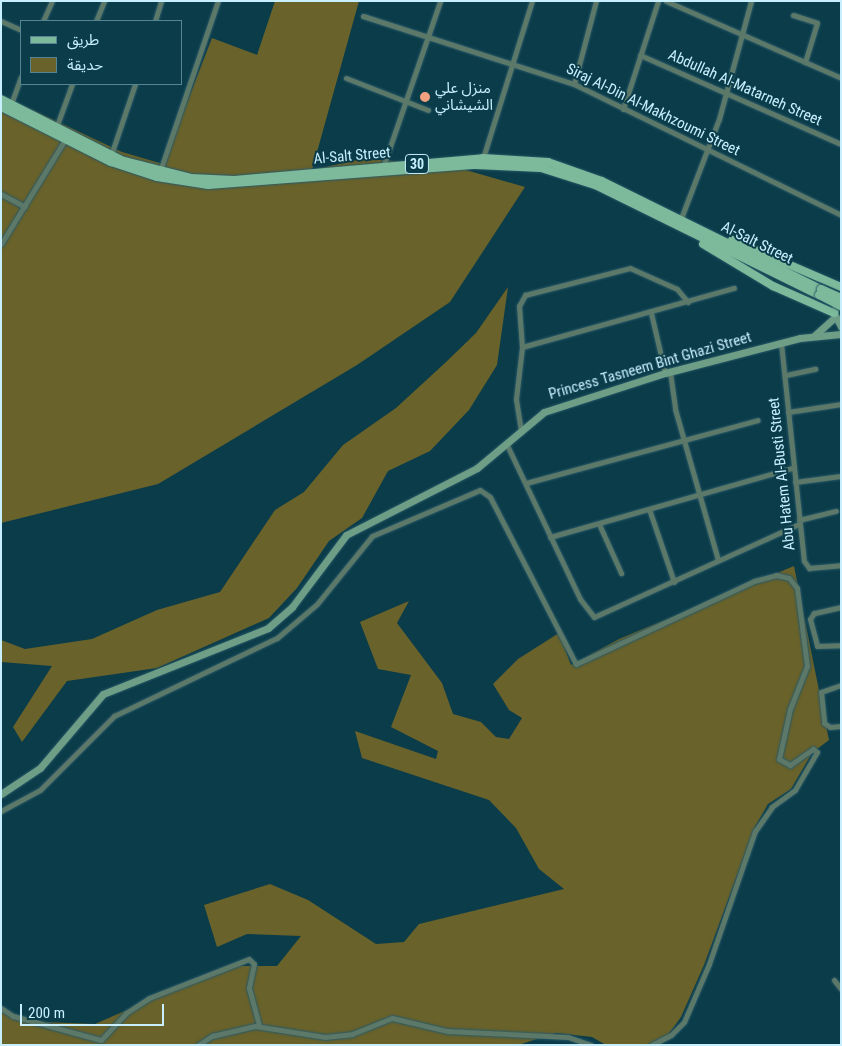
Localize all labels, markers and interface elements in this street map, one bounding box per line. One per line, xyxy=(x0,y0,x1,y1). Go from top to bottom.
legend xyxy=(20,20,182,85)
text: طريق xyxy=(67,31,99,49)
street label: Abdullah Al-Matarneh Street xyxy=(665,46,825,130)
text: حديقة xyxy=(67,56,103,74)
street label: Siraj Al-Din Al-Makhzoumi Street xyxy=(563,60,743,160)
place label: منزل علي الشيشاني xyxy=(435,79,493,114)
marker: منزل علي الشيشاني xyxy=(419,91,431,103)
street label: Al-Salt Street xyxy=(313,144,391,168)
road number: 30 xyxy=(404,152,430,175)
street label: Al-Salt Street xyxy=(718,218,796,268)
street label: Princess Tasneem Bint Ghazi Street xyxy=(546,328,754,404)
street label: Abu Hatem Al-Busti Street xyxy=(765,396,799,552)
scale bar xyxy=(22,994,166,1026)
text: 200 m xyxy=(28,1004,65,1022)

